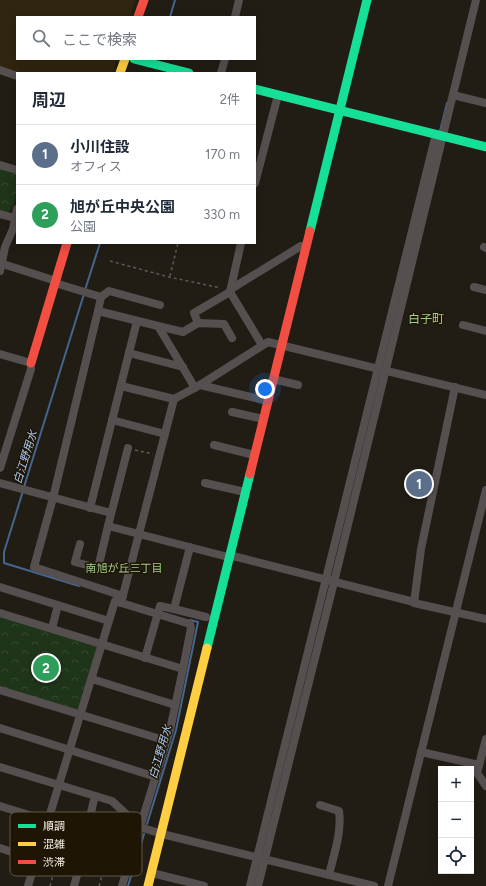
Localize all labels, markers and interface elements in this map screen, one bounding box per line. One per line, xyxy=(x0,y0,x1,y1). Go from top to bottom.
search box xyxy=(16,16,256,60)
icon: search xyxy=(30,27,52,49)
text: ここで検索 xyxy=(62,31,137,49)
text: 周辺 xyxy=(32,90,66,110)
text: 2件 xyxy=(220,92,240,107)
text: 小川住設 xyxy=(70,138,130,156)
text: 1 xyxy=(42,147,48,162)
text: 170 m xyxy=(205,147,240,162)
text: オフィス xyxy=(70,159,122,174)
text: 旭が丘中央公園 xyxy=(70,198,175,216)
text: 2 xyxy=(41,207,49,222)
text: 330 m xyxy=(203,207,240,222)
text: 公園 xyxy=(70,219,96,234)
district label: 白子町 xyxy=(408,312,444,326)
your location xyxy=(255,379,275,399)
water label: 白江野用水 xyxy=(11,428,40,485)
pin: 1 xyxy=(406,469,432,499)
district label: 南旭が丘三丁目 xyxy=(86,562,163,575)
pin: 2 xyxy=(33,653,59,683)
water label: 白江野用水 xyxy=(147,723,175,780)
map controls xyxy=(438,766,474,874)
button: + xyxy=(438,766,474,802)
button: − xyxy=(438,802,474,838)
legend xyxy=(10,812,142,876)
text: 順調 xyxy=(43,820,65,833)
text: 混雑 xyxy=(43,838,65,851)
button: locate xyxy=(438,838,474,874)
text: 渋滞 xyxy=(43,856,65,869)

